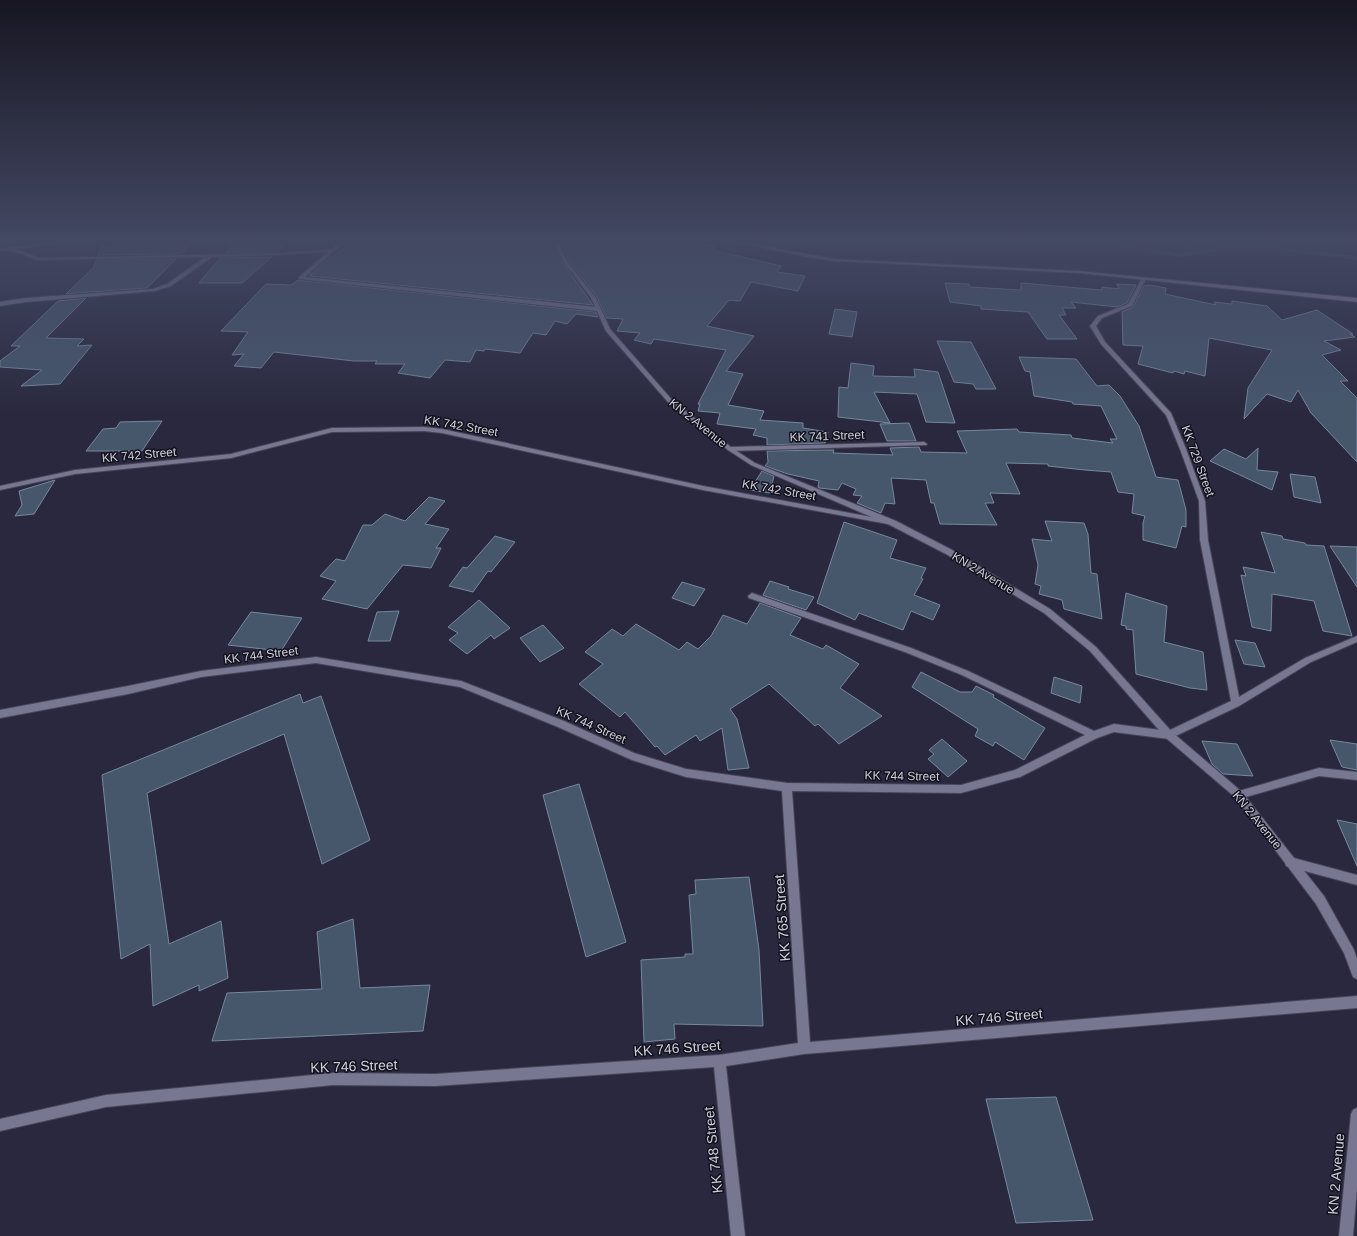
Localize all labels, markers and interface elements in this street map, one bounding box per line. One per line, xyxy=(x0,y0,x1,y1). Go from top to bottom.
street label: KN 2 Avenue xyxy=(666,396,730,451)
street label: KK 742 Street xyxy=(423,413,500,439)
street label: KK 729 Street xyxy=(1179,423,1218,499)
street label: KK 741 Street xyxy=(789,428,865,444)
street label: KK 742 Street xyxy=(101,445,177,465)
street label: KK 742 Street xyxy=(741,477,818,503)
street label: KN 2 Avenue xyxy=(949,549,1017,597)
street label: KK 744 Street xyxy=(223,643,300,667)
street label: KK 744 Street xyxy=(554,703,629,747)
street label: KK 744 Street xyxy=(865,768,940,784)
street label: KN 2 Avenue xyxy=(1230,788,1285,852)
street label: KK 765 Street xyxy=(771,874,793,962)
street label: KK 746 Street xyxy=(955,1005,1043,1029)
street label: KK 746 Street xyxy=(633,1037,721,1059)
street label: KK 746 Street xyxy=(310,1056,398,1076)
street label: KK 748 Street xyxy=(700,1106,726,1194)
street label: KN 2 Avenue xyxy=(1324,1133,1348,1215)

